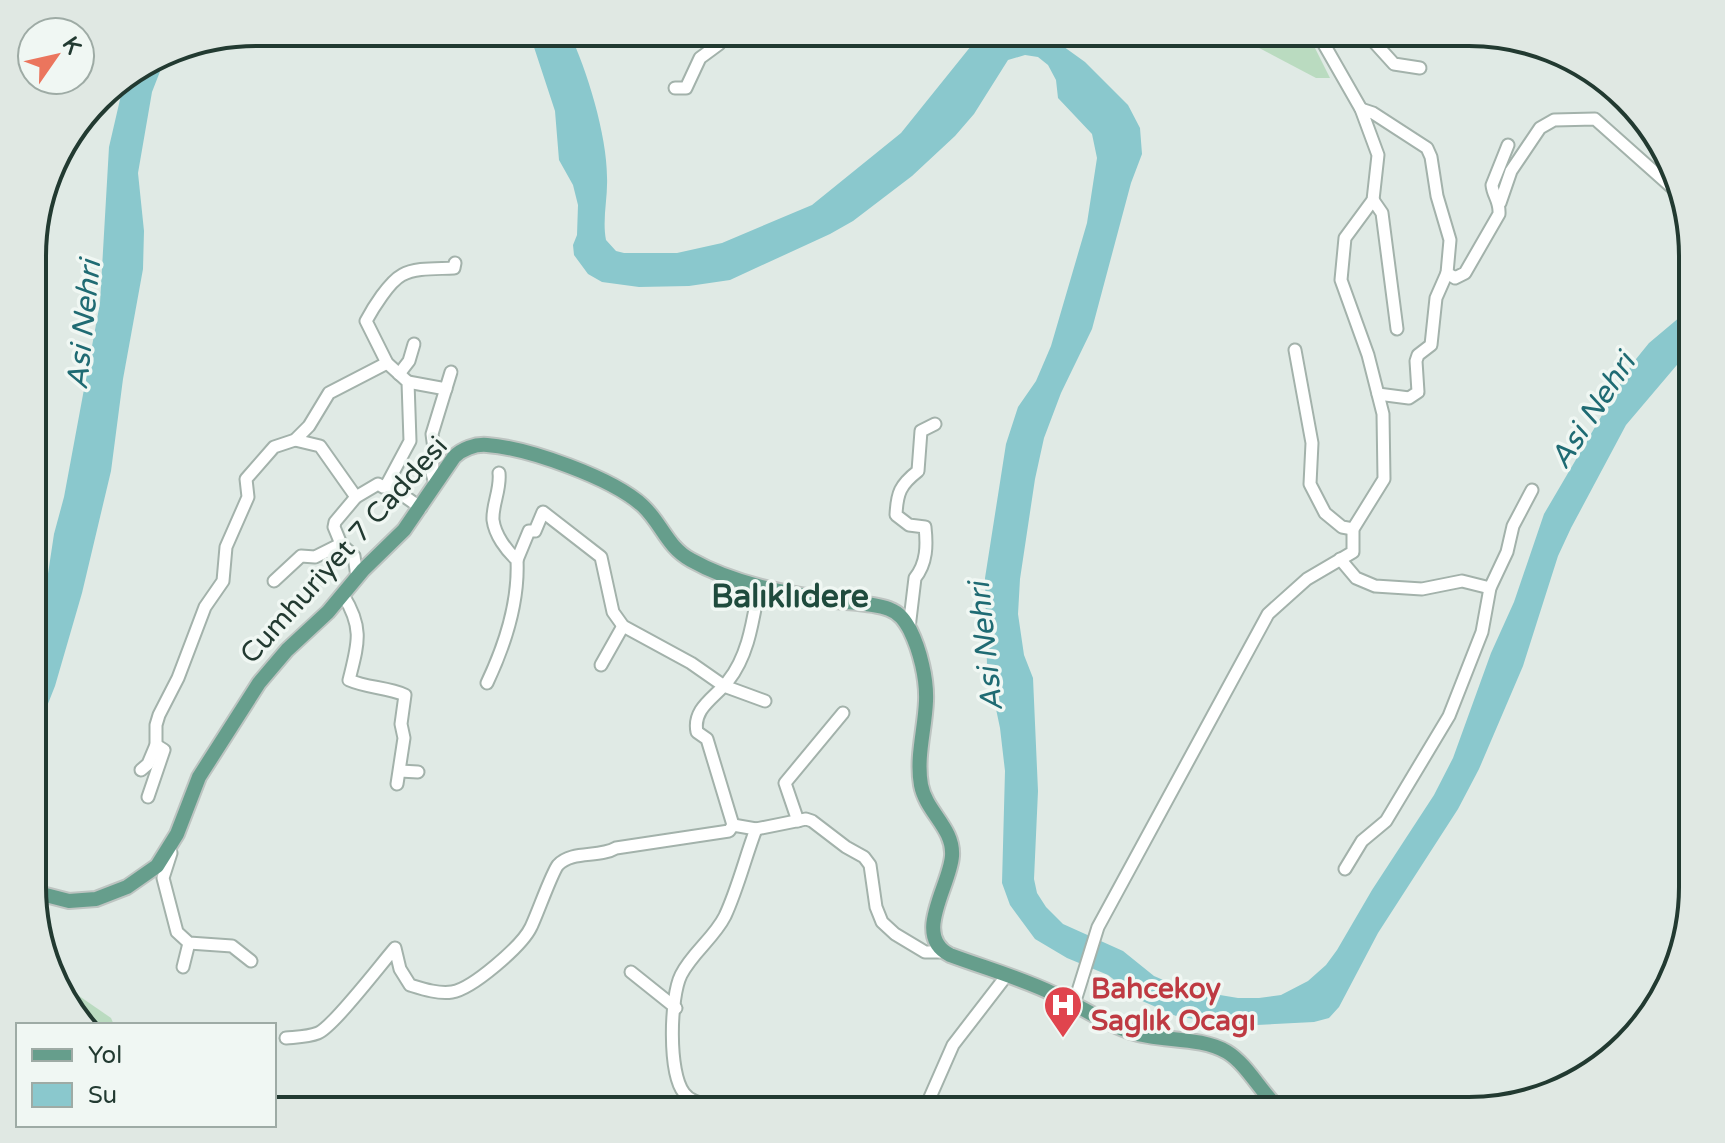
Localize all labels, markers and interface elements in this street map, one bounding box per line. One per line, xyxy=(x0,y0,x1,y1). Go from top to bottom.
north arrow xyxy=(16,16,96,96)
text: K xyxy=(57,32,87,59)
water label: Asi Nehri xyxy=(59,255,110,392)
water label: Asi Nehri xyxy=(1542,343,1646,476)
street label: Cumhuriyet 7 Caddesi xyxy=(233,429,455,671)
water label: Asi Nehri xyxy=(960,577,1011,714)
district label: Balıklıdere xyxy=(711,578,869,616)
place label: Bahcekoy Saglık Ocagı xyxy=(1091,972,1256,1038)
hospital icon: Bahcekoy Saglık Ocagı xyxy=(1042,984,1084,1039)
legend xyxy=(16,1023,276,1127)
text: Yol xyxy=(88,1041,122,1070)
text: Su xyxy=(88,1081,117,1110)

